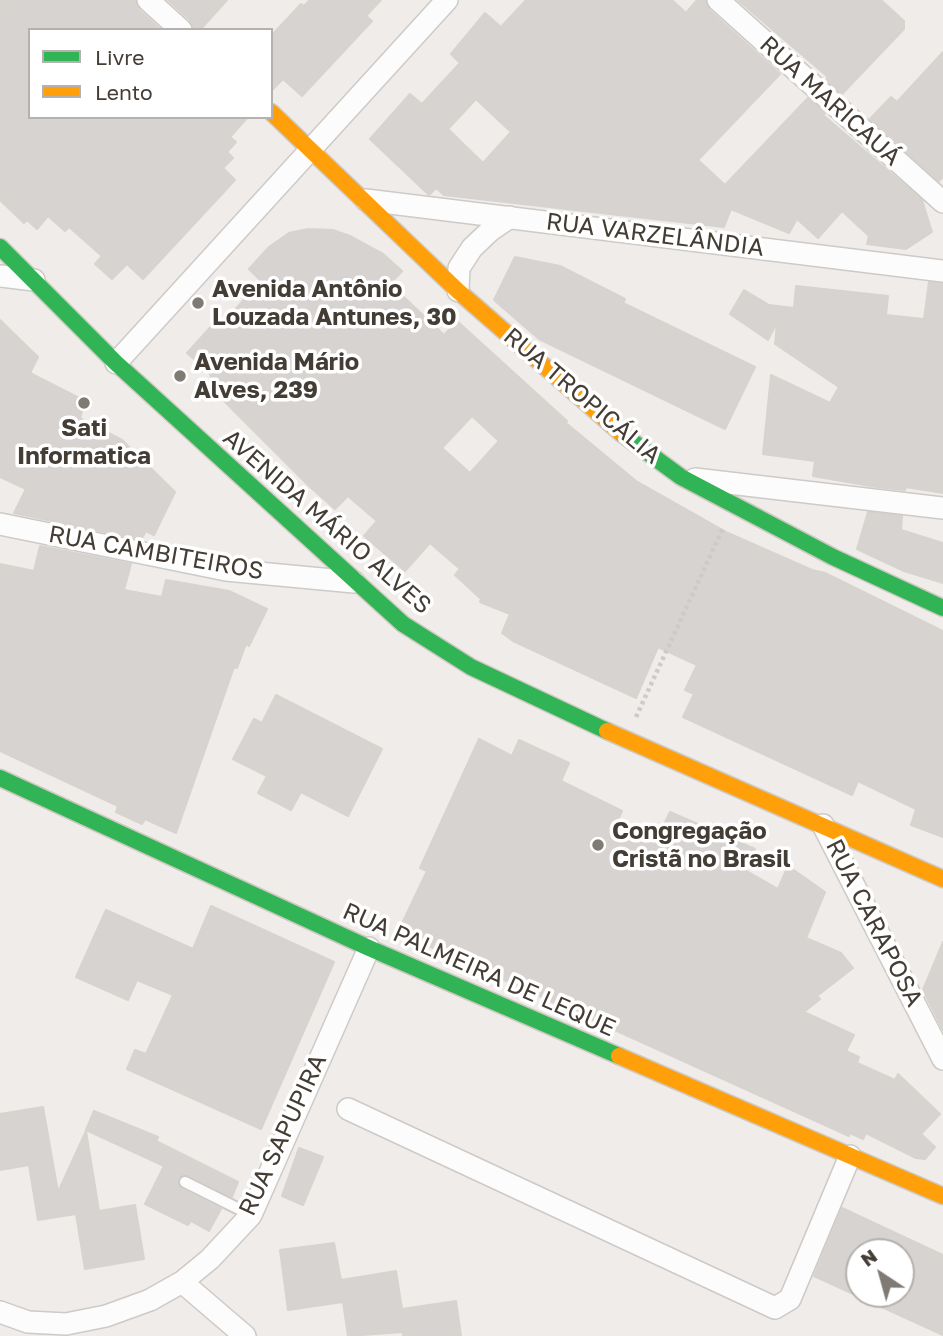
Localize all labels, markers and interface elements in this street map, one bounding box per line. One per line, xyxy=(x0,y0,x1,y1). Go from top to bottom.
legend xyxy=(28,28,273,119)
street label: RUA MARICAUÁ xyxy=(754,30,906,172)
text: Livre xyxy=(95,44,145,70)
text: Lento xyxy=(95,79,153,105)
street label: RUA VARZELÂNDIA xyxy=(544,207,766,263)
place label: Avenida Antônio Louzada Antunes, 30 xyxy=(212,275,457,331)
marker: Avenida Antônio Louzada Antunes, 30 xyxy=(190,295,206,311)
street label: RUA TROPICÁLIA xyxy=(498,322,666,470)
place label: Avenida Mário Alves, 239 xyxy=(194,348,359,404)
marker: Avenida Mário Alves, 239 xyxy=(172,368,188,384)
marker: Sati Informatica xyxy=(76,395,92,411)
place label: Sati Informatica xyxy=(17,414,151,470)
street label: AVENIDA MÁRIO ALVES xyxy=(217,424,437,620)
street label: RUA CAMBITEIROS xyxy=(46,520,266,586)
place label: Congregação Cristã no Brasil xyxy=(612,817,791,873)
street label: RUA CARAPOSA xyxy=(819,835,929,1011)
marker: Congregação Cristã no Brasil xyxy=(590,837,606,853)
street label: RUA PALMEIRA DE LEQUE xyxy=(338,897,620,1043)
street label: RUA SAPUPIRA xyxy=(233,1050,333,1220)
north arrow xyxy=(845,1238,915,1308)
text: N xyxy=(856,1244,881,1271)

